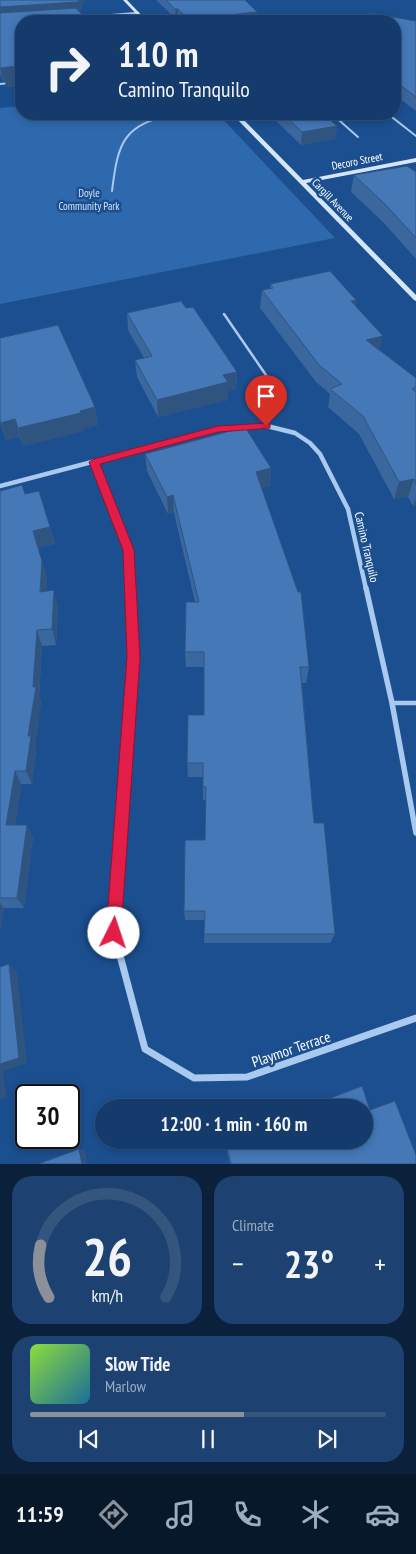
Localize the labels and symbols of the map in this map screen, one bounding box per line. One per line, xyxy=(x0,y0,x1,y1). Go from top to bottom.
street label: Decoro Street xyxy=(330,149,384,173)
street label: Cargill Avenue xyxy=(309,176,357,225)
park label: Doyle Community Park xyxy=(58,186,120,213)
pin xyxy=(245,375,287,426)
street label: Camino Tranquilo xyxy=(352,510,382,584)
position arrow xyxy=(87,906,139,958)
street label: Playmor Terrace xyxy=(249,1027,333,1071)
speed limit sign: 30 xyxy=(15,1084,80,1149)

